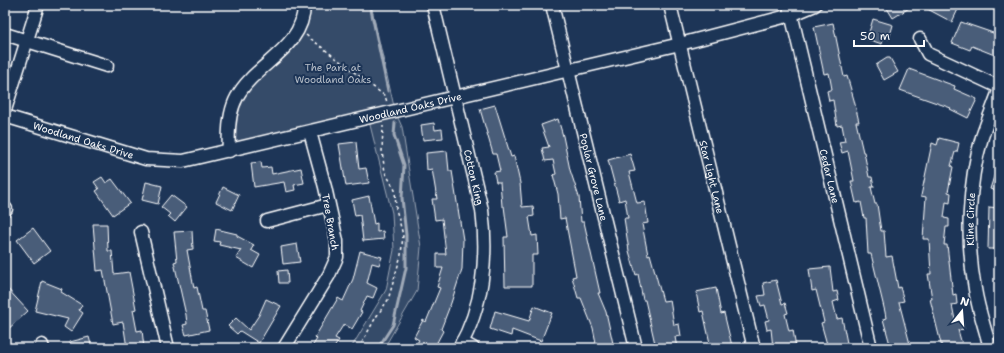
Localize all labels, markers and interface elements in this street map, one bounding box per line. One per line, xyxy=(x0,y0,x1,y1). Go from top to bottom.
scale bar xyxy=(854,22,924,48)
text: 50 m xyxy=(860,28,890,44)
park label: The Park at Woodland Oaks xyxy=(295,61,371,86)
street label: Woodland Oaks Drive xyxy=(358,90,463,126)
street label: Woodland Oaks Drive xyxy=(31,119,136,162)
street label: Poplar Grove Lane xyxy=(577,132,611,223)
street label: Star Light Lane xyxy=(696,139,727,215)
street label: Cotton King xyxy=(461,148,487,206)
street label: Cedar Lane xyxy=(817,148,842,205)
street label: Kline Circle xyxy=(964,192,978,246)
street label: Tree Branch xyxy=(319,193,342,251)
north arrow xyxy=(942,291,982,331)
text: N xyxy=(958,293,971,310)

